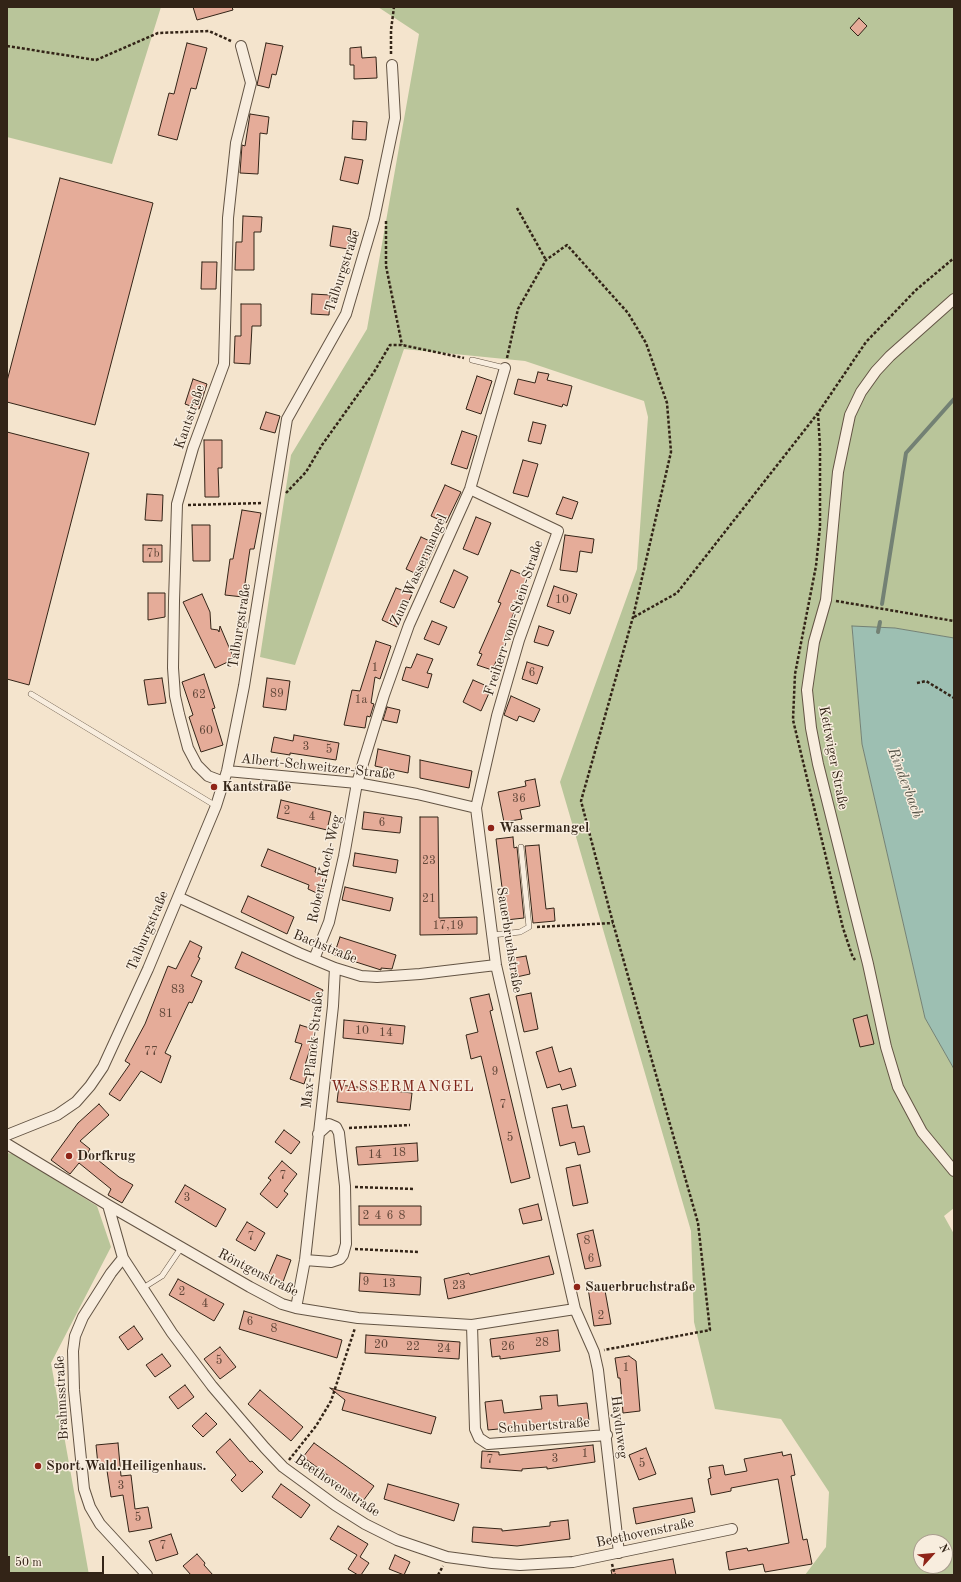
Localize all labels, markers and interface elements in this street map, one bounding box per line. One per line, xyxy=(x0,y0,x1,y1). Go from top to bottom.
street label: Talburgstraße xyxy=(322,228,364,314)
street label: Kantstraße xyxy=(171,382,209,452)
street label: Zum Wassermangel xyxy=(387,512,451,628)
street label: Freiherr-vom-Stein-Straße xyxy=(481,538,547,698)
house number: 7b xyxy=(146,547,160,561)
street label: Talburgstraße xyxy=(225,583,255,669)
house number: 10 xyxy=(555,593,569,607)
house number: 1 xyxy=(372,661,378,675)
house number: 6 xyxy=(529,666,535,680)
house number: 89 xyxy=(270,687,284,701)
house number: 62 xyxy=(192,688,206,702)
house number: 1a xyxy=(355,693,367,707)
street label: Kettwiger Straße xyxy=(815,705,851,811)
house number: 60 xyxy=(199,724,213,738)
house number: 3 xyxy=(303,740,309,754)
house number: 5 xyxy=(326,743,332,757)
water label: Rinderbach xyxy=(883,745,927,821)
street label: Albert-Schweitzer-Straße xyxy=(240,751,396,783)
place label: Kantstraße xyxy=(222,779,291,795)
marker: Kantstraße xyxy=(209,782,219,792)
house number: 36 xyxy=(512,792,526,806)
house number: 2 xyxy=(284,804,290,818)
house number: 4 xyxy=(309,810,315,824)
street label: Robert-Koch-Weg xyxy=(304,813,346,925)
house number: 6 xyxy=(379,816,385,830)
place label: Wassermangel xyxy=(499,820,589,836)
marker: Wassermangel xyxy=(486,823,496,833)
house number: 23 xyxy=(422,854,436,868)
street label: Sauerbruchstraße xyxy=(492,886,526,994)
street label: Talburgstraße xyxy=(124,888,172,974)
house number: 21 xyxy=(422,892,436,906)
house number: 17,19 xyxy=(432,919,464,933)
street label: Bachstraße xyxy=(290,927,360,967)
house number: 83 xyxy=(171,983,185,997)
street label: Max-Planck-Straße xyxy=(299,991,327,1109)
house number: 81 xyxy=(159,1007,173,1021)
house number: 10 xyxy=(355,1024,369,1038)
house number: 14 xyxy=(379,1026,393,1040)
house number: 77 xyxy=(144,1045,158,1059)
house number: 9 xyxy=(492,1065,498,1079)
district label: WASSERMANGEL xyxy=(331,1078,475,1096)
house number: 7 xyxy=(500,1098,506,1112)
house number: 5 xyxy=(507,1131,513,1145)
house number: 18 xyxy=(392,1146,406,1160)
place label: Dorfkrug xyxy=(77,1148,135,1164)
house number: 14 xyxy=(368,1148,382,1162)
marker: Dorfkrug xyxy=(64,1151,74,1161)
house number: 7 xyxy=(280,1169,286,1183)
house number: 3 xyxy=(184,1191,190,1205)
house number: 2 xyxy=(363,1209,369,1223)
house number: 4 xyxy=(375,1209,381,1223)
house number: 6 xyxy=(387,1209,393,1223)
house number: 8 xyxy=(399,1209,405,1223)
house number: 7 xyxy=(248,1230,254,1244)
house number: 8 xyxy=(584,1234,590,1248)
street label: Röntgenstraße xyxy=(215,1245,301,1301)
house number: 6 xyxy=(588,1252,594,1266)
house number: 9 xyxy=(363,1275,369,1289)
house number: 13 xyxy=(382,1277,396,1291)
house number: 23 xyxy=(452,1279,466,1293)
place label: Sauerbruchstraße xyxy=(585,1279,695,1295)
marker: Sauerbruchstraße xyxy=(572,1282,582,1292)
house number: 2 xyxy=(179,1285,185,1299)
house number: 4 xyxy=(202,1297,208,1311)
house number: 2 xyxy=(598,1309,604,1323)
house number: 6 xyxy=(247,1315,253,1329)
house number: 8 xyxy=(271,1322,277,1336)
house number: 28 xyxy=(535,1336,549,1350)
house number: 20 xyxy=(374,1338,388,1352)
house number: 22 xyxy=(406,1340,420,1354)
house number: 26 xyxy=(501,1340,515,1354)
house number: 24 xyxy=(437,1342,451,1356)
house number: 5 xyxy=(216,1354,222,1368)
street label: Brahmsstraße xyxy=(51,1355,73,1441)
house number: 1 xyxy=(623,1361,629,1375)
street label: Haydnweg xyxy=(607,1394,631,1460)
street label: Schubertstraße xyxy=(498,1414,590,1438)
house number: 1 xyxy=(582,1447,588,1461)
street label: Beethovenstraße xyxy=(291,1451,383,1521)
house number: 3 xyxy=(552,1452,558,1466)
house number: 7 xyxy=(487,1453,493,1467)
house number: 5 xyxy=(639,1457,645,1471)
place label: Sport.Wald.Heiligenhaus. xyxy=(46,1458,207,1474)
marker: Sport.Wald.Heiligenhaus. xyxy=(33,1461,43,1471)
house number: 3 xyxy=(118,1479,124,1493)
house number: 5 xyxy=(135,1511,141,1525)
street label: Beethovenstraße xyxy=(595,1514,695,1552)
north arrow xyxy=(913,1534,953,1574)
house number: 7 xyxy=(160,1539,166,1553)
text: N xyxy=(936,1543,950,1555)
scale bar xyxy=(10,1548,106,1574)
text: 50 m xyxy=(15,1557,42,1569)

